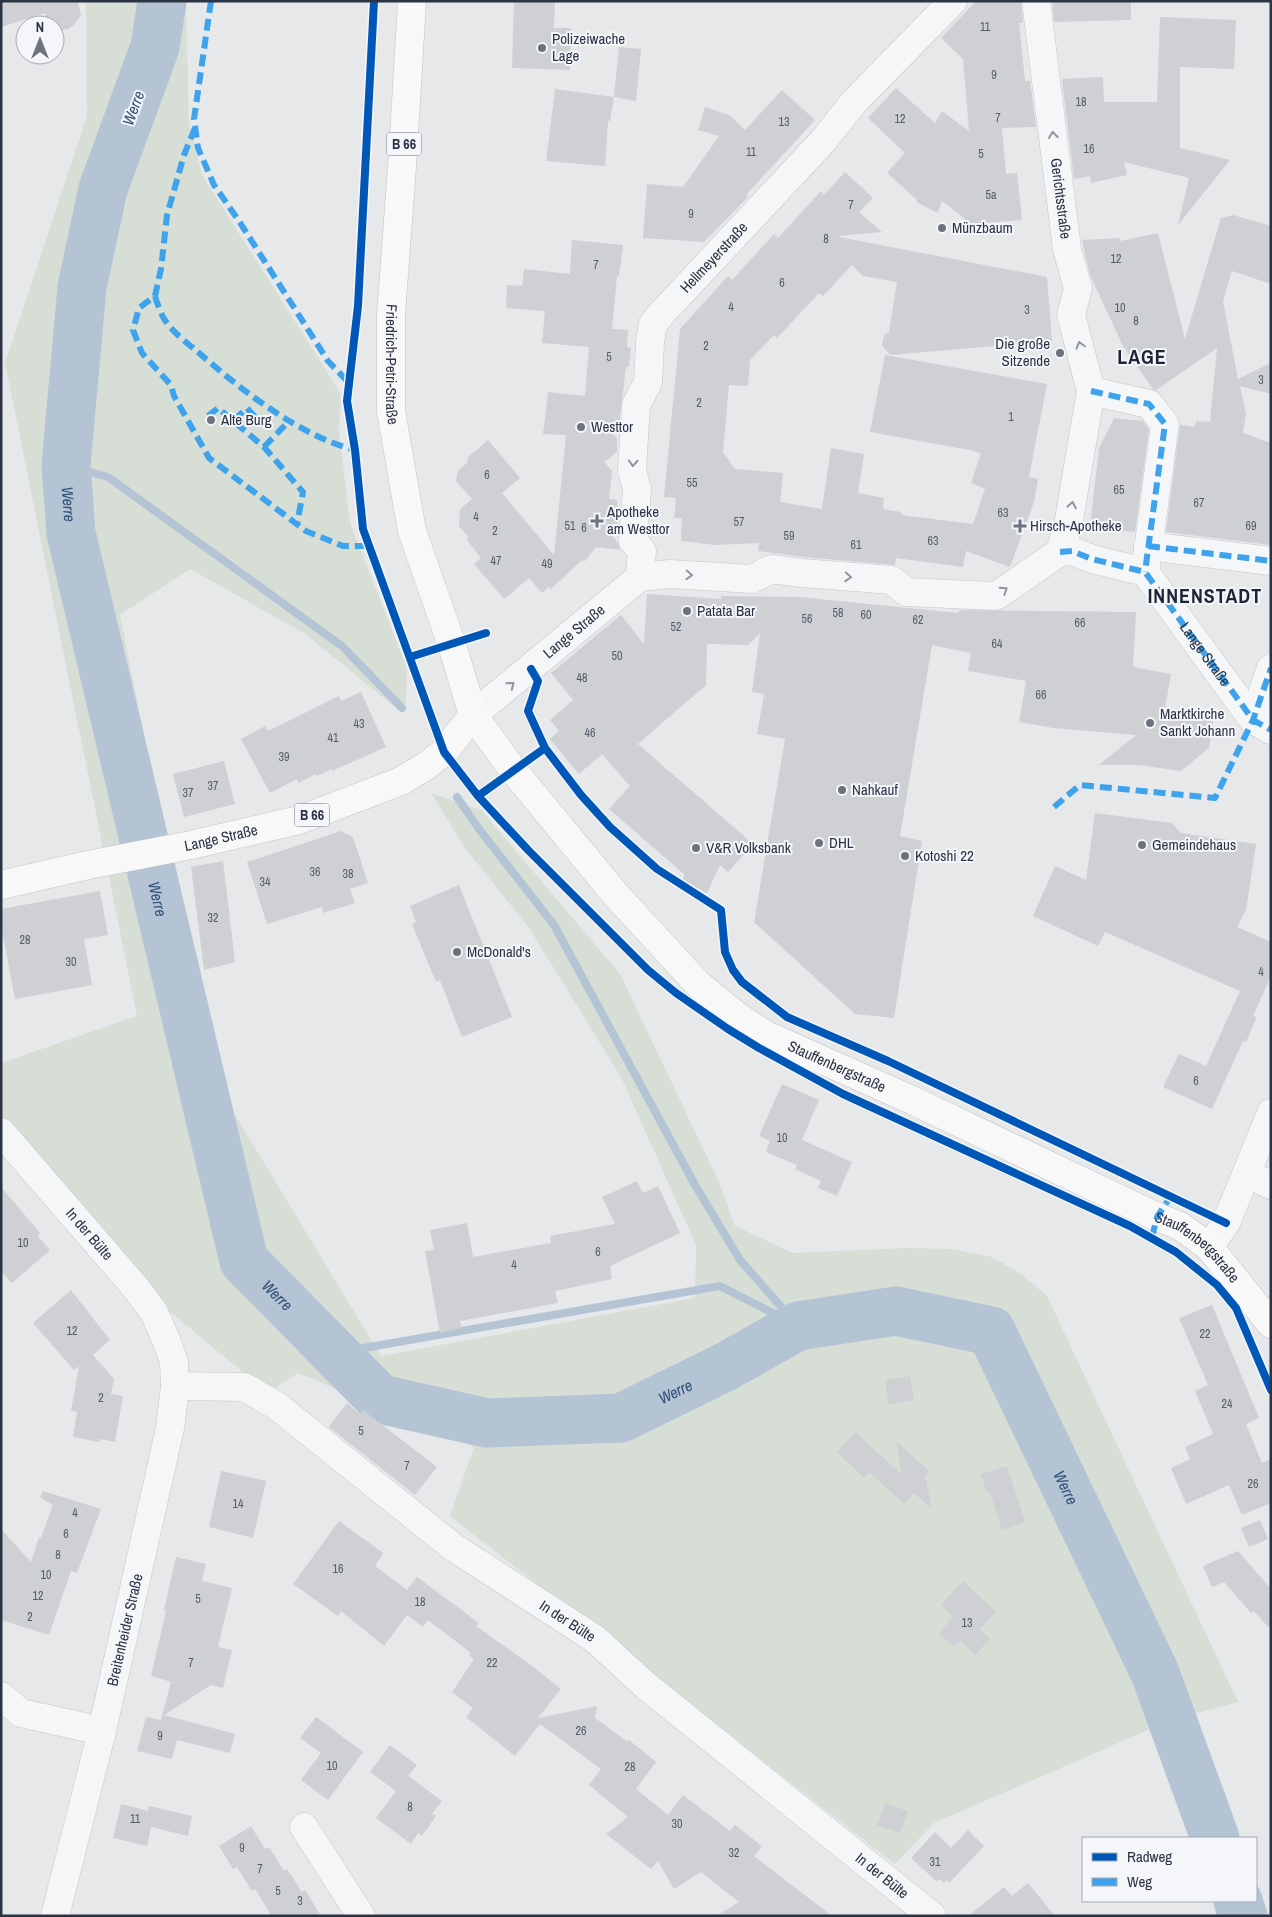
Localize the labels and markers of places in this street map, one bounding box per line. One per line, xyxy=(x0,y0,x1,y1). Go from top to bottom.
place label: Polizeiwache Lage xyxy=(552,28,625,66)
marker: Polizeiwache Lage xyxy=(536,42,548,54)
place label: Münzbaum xyxy=(952,217,1013,238)
marker: Münzbaum xyxy=(936,222,948,234)
place label: Die große Sitzende xyxy=(995,333,1050,371)
marker: Die große Sitzende xyxy=(1054,347,1066,359)
place label: Alte Burg xyxy=(220,409,272,430)
marker: Alte Burg xyxy=(205,414,217,426)
place label: Westtor xyxy=(591,416,633,437)
marker: Westtor xyxy=(575,421,587,433)
place label: Apotheke am Westtor xyxy=(606,501,670,539)
marker: Apotheke am Westtor xyxy=(591,515,603,527)
place label: Hirsch-Apotheke xyxy=(1030,515,1122,536)
marker: Hirsch-Apotheke xyxy=(1014,520,1026,532)
place label: Patata Bar xyxy=(697,600,755,621)
marker: Patata Bar xyxy=(681,605,693,617)
place label: Marktkirche Sankt Johann xyxy=(1160,703,1235,741)
marker: Marktkirche Sankt Johann xyxy=(1144,717,1156,729)
place label: Nahkauf xyxy=(852,779,898,800)
marker: Nahkauf xyxy=(836,784,848,796)
place label: DHL xyxy=(829,832,854,853)
place label: Gemeindehaus xyxy=(1152,834,1236,855)
place label: V&R Volksbank xyxy=(706,837,792,858)
marker: DHL xyxy=(813,837,825,849)
marker: Gemeindehaus xyxy=(1136,839,1148,851)
marker: V&R Volksbank xyxy=(690,842,702,854)
place label: Kotoshi 22 xyxy=(915,845,974,866)
marker: Kotoshi 22 xyxy=(899,850,911,862)
place label: McDonald's xyxy=(467,941,531,962)
marker: McDonald's xyxy=(451,946,463,958)

